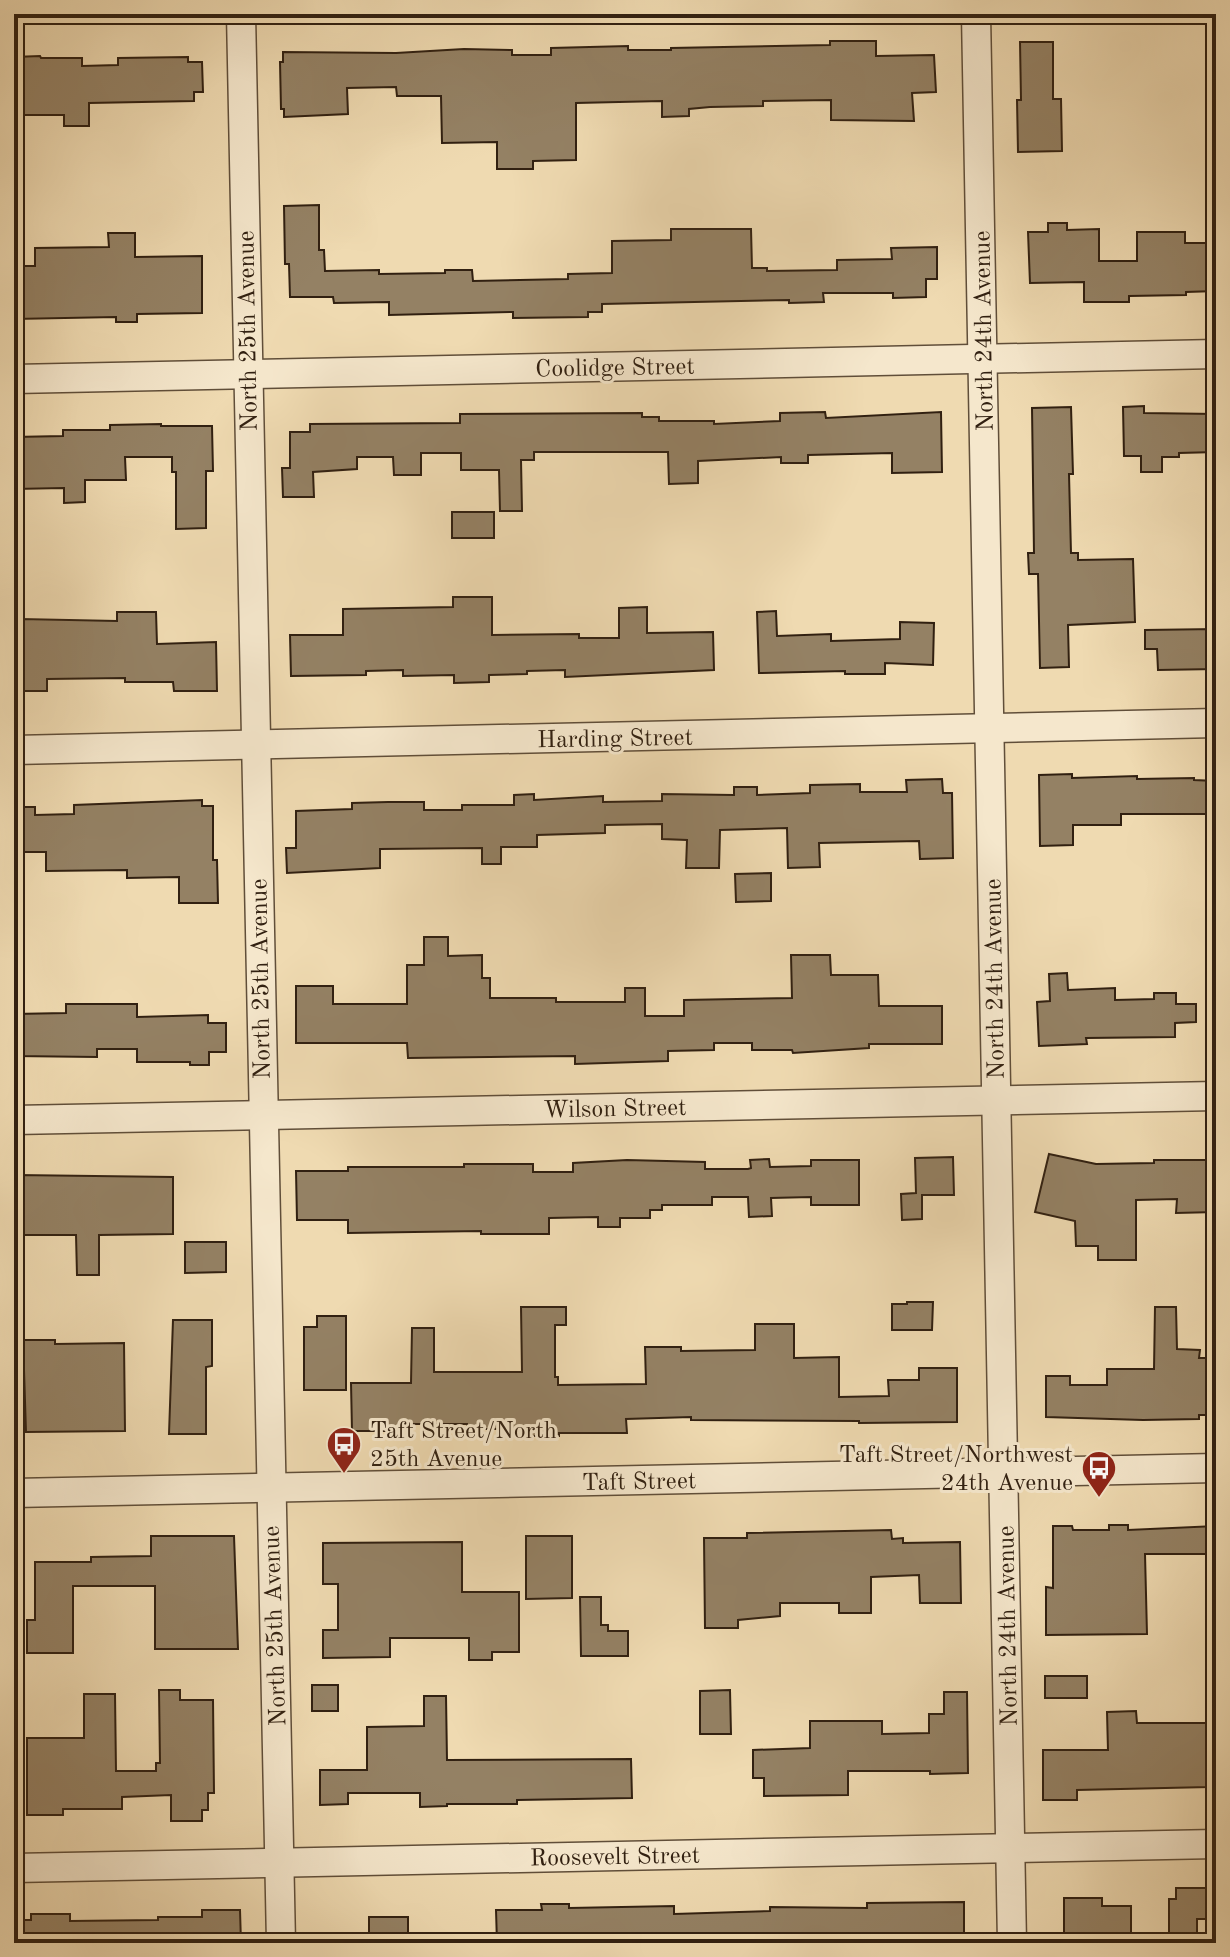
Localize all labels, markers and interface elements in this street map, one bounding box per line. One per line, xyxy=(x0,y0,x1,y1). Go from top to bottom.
street label: North 25th Avenue xyxy=(235,230,263,431)
street label: North 24th Avenue xyxy=(971,230,999,431)
street label: Coolidge Street xyxy=(535,356,695,382)
street label: Harding Street xyxy=(537,727,693,753)
street label: North 25th Avenue xyxy=(248,878,276,1079)
street label: North 24th Avenue xyxy=(982,878,1010,1079)
street label: Wilson Street xyxy=(543,1097,687,1123)
place label: Taft Street/North 25th Avenue xyxy=(370,1420,557,1472)
bus stop icon: Taft Street/North 25th Avenue xyxy=(325,1425,363,1475)
place label: Taft Street/Northwest 24th Avenue xyxy=(839,1444,1073,1496)
bus stop icon: Taft Street/Northwest 24th Avenue xyxy=(1080,1449,1118,1499)
street label: Taft Street xyxy=(582,1470,696,1496)
street label: North 25th Avenue xyxy=(261,1525,291,1727)
street label: North 24th Avenue xyxy=(995,1525,1023,1726)
street label: Roosevelt Street xyxy=(530,1845,700,1871)

